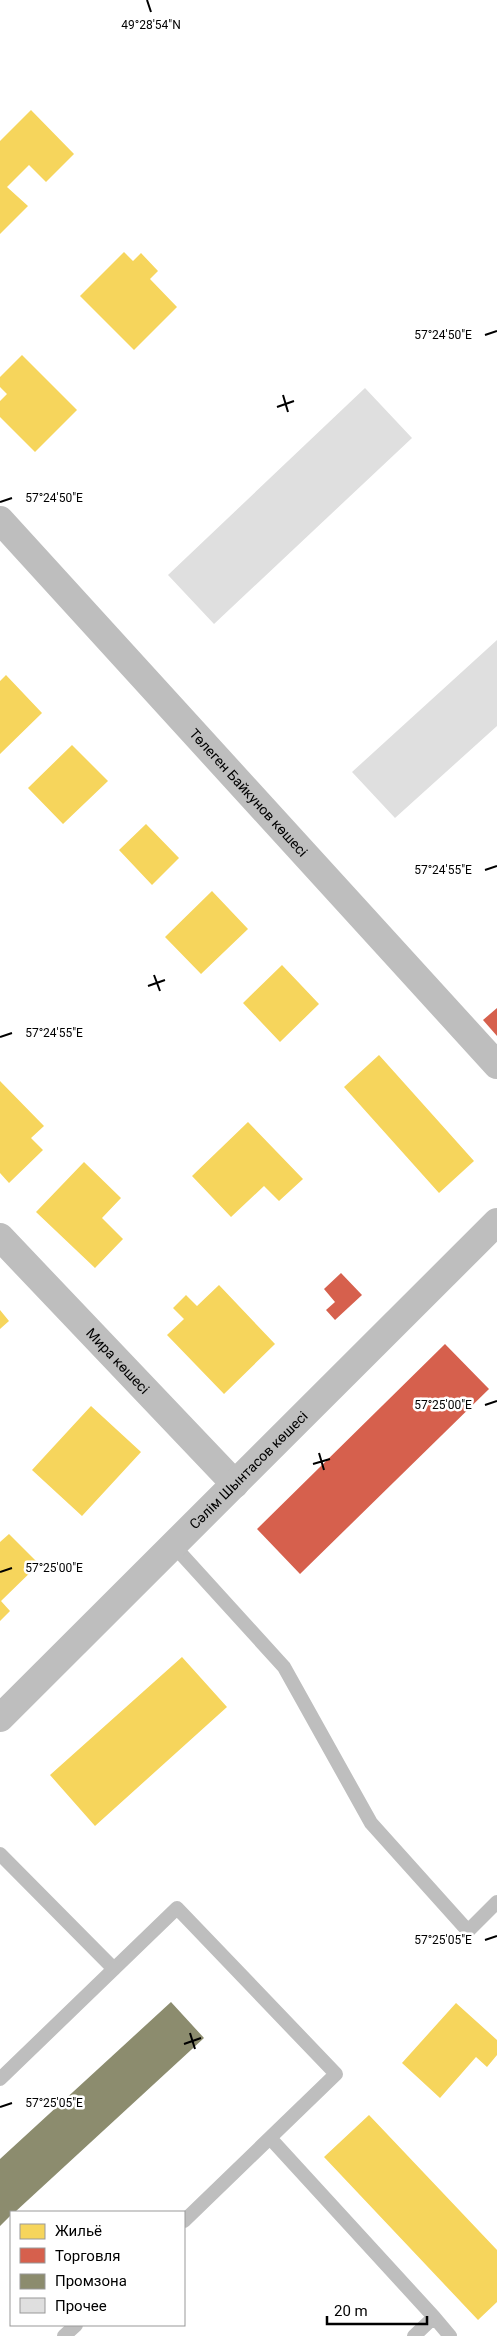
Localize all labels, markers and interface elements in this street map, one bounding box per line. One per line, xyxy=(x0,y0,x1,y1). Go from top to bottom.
text: 49°28'54"N xyxy=(121,18,181,32)
text: 57°24'50"E xyxy=(414,328,472,342)
text: 57°24'50"E xyxy=(25,491,83,505)
street label: Төлеген Байкунов көшесі xyxy=(186,725,311,860)
text: 57°24'55"E xyxy=(414,863,472,877)
text: 57°24'55"E xyxy=(25,1026,83,1040)
street label: Мира көшесі xyxy=(83,1325,153,1397)
text: 57°25'00"E xyxy=(414,1398,472,1412)
street label: Сәлім Шынтасов көшесі xyxy=(186,1408,311,1532)
text: 57°25'00"E xyxy=(25,1561,83,1575)
text: 57°25'05"E xyxy=(414,1933,472,1947)
text: 57°25'05"E xyxy=(25,2096,83,2110)
legend xyxy=(10,2211,185,2326)
text: Жильё xyxy=(55,2222,102,2240)
text: Торговля xyxy=(55,2247,120,2265)
text: Промзона xyxy=(55,2272,127,2290)
scale bar xyxy=(327,2294,427,2326)
text: Прочее xyxy=(55,2297,107,2315)
text: 20 m xyxy=(334,2302,368,2320)

